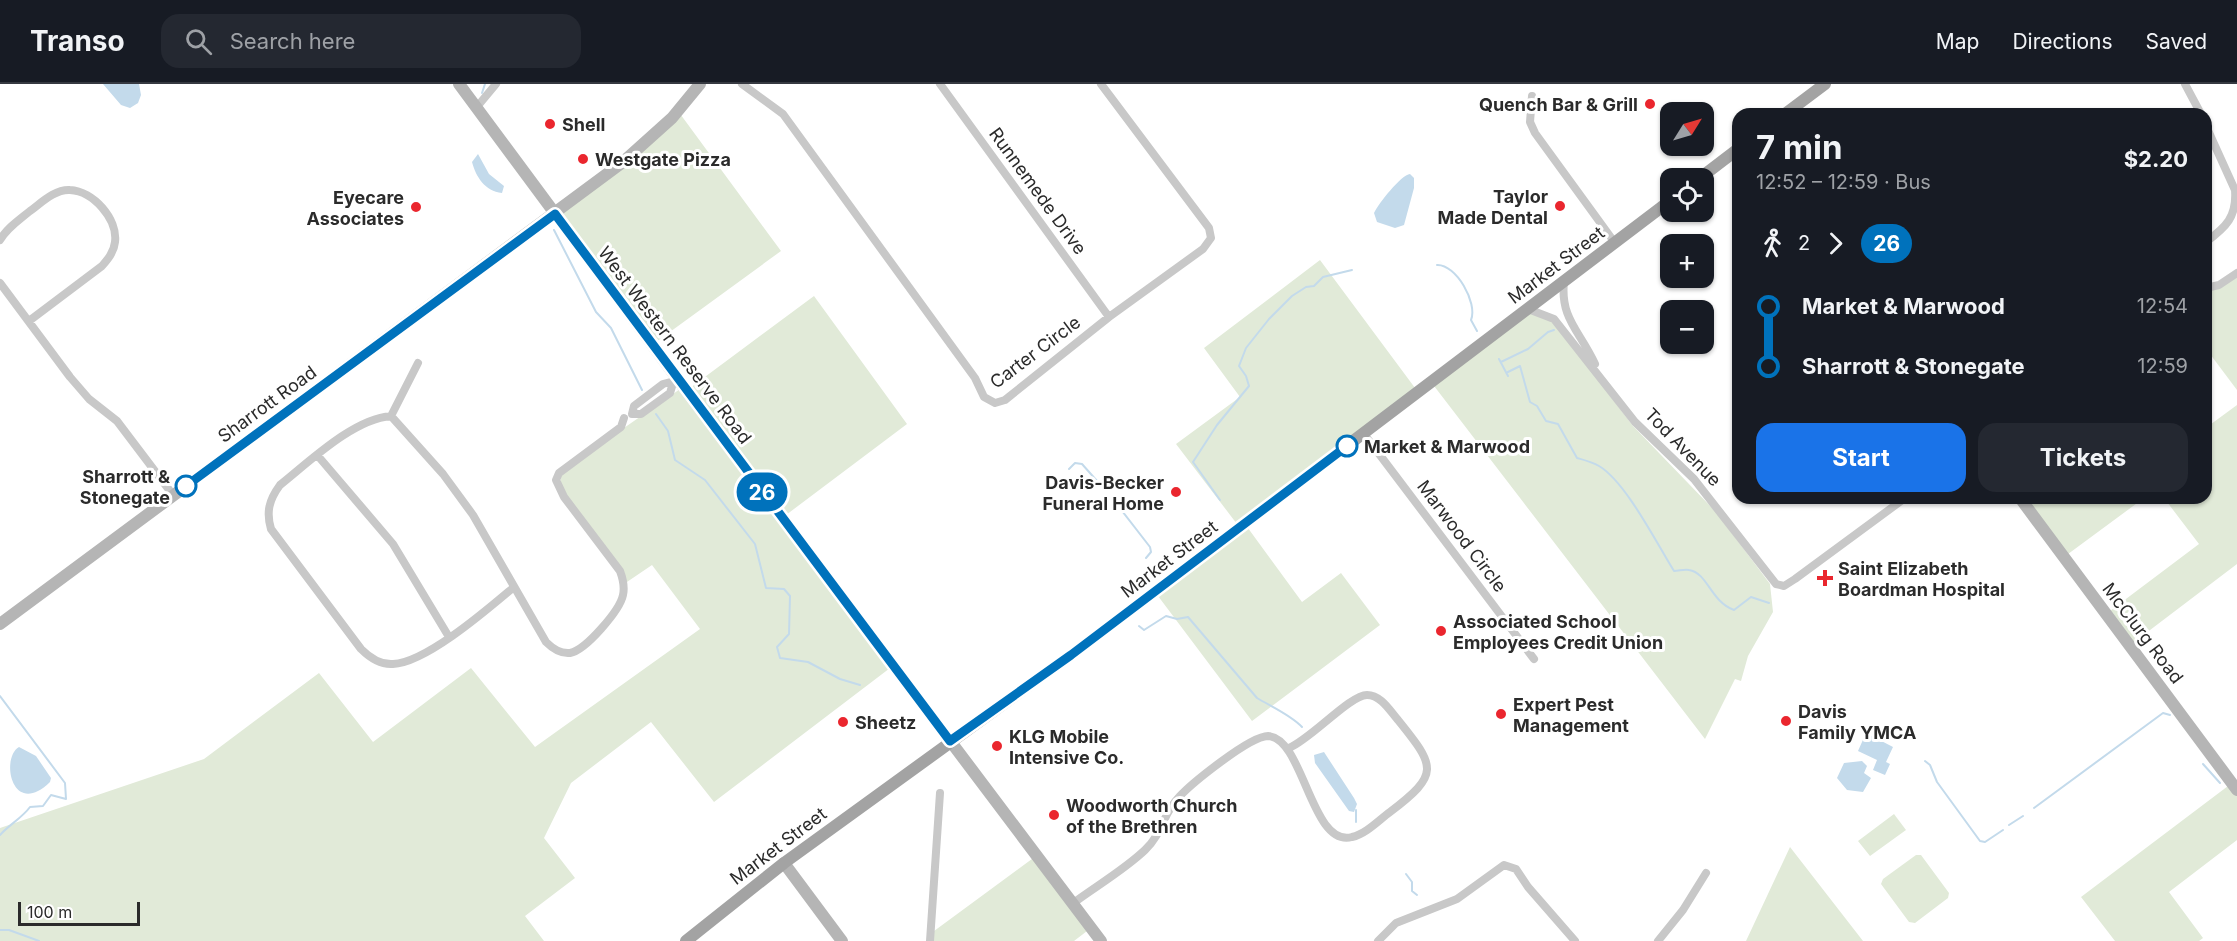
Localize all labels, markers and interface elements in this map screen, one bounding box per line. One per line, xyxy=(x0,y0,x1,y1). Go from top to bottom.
search box xyxy=(161,14,581,68)
text: Transo xyxy=(30,24,125,58)
icon: search xyxy=(182,25,215,58)
text: Search here xyxy=(230,28,355,54)
text: Map xyxy=(1936,29,1979,54)
text: Directions xyxy=(2012,29,2113,54)
text: Saved xyxy=(2146,29,2207,54)
place label: Quench Bar & Grill xyxy=(1479,94,1638,115)
marker: Quench Bar & Grill xyxy=(1643,97,1657,111)
north arrow xyxy=(1660,102,1714,156)
map controls xyxy=(1660,102,1714,354)
place label: Shell xyxy=(562,114,605,135)
marker: Shell xyxy=(543,117,557,131)
street label: Runnemede Drive xyxy=(985,124,1091,258)
text: 7 min xyxy=(1756,127,1843,167)
text: $2.20 xyxy=(2124,146,2188,172)
place label: Westgate Pizza xyxy=(595,149,731,170)
marker: Westgate Pizza xyxy=(576,152,590,166)
button: locate xyxy=(1660,168,1714,222)
text: 12:52 – 12:59 · Bus xyxy=(1756,170,1931,194)
place label: Taylor Made Dental xyxy=(1438,186,1548,228)
place label: Eyecare Associates xyxy=(306,187,404,229)
marker: Taylor Made Dental xyxy=(1553,199,1567,213)
marker: Eyecare Associates xyxy=(409,200,423,214)
street label: Market Street xyxy=(1504,222,1608,308)
icon: walk xyxy=(1756,227,1789,260)
icon: forward xyxy=(1819,227,1852,260)
text: 2 xyxy=(1798,231,1810,255)
text: 26 xyxy=(1873,231,1900,256)
button: + xyxy=(1660,234,1714,288)
street label: West Western Reserve Road xyxy=(594,242,756,448)
text: Market & Marwood xyxy=(1802,293,2005,319)
text: 12:54 xyxy=(2137,294,2188,318)
button: − xyxy=(1660,300,1714,354)
street label: Carter Circle xyxy=(986,311,1084,393)
text: Sharrott & Stonegate xyxy=(1802,353,2025,379)
text: 12:59 xyxy=(2137,354,2188,378)
street label: Sharrott Road xyxy=(214,361,320,447)
street label: Tod Avenue xyxy=(1641,404,1725,490)
button: Start xyxy=(1756,423,1966,492)
button: Tickets xyxy=(1978,423,2188,492)
marker: Market & Marwood xyxy=(1336,435,1358,457)
place label: Market & Marwood xyxy=(1364,436,1530,457)
place label: Sharrott & Stonegate xyxy=(80,466,170,508)
line badge: 26 xyxy=(735,472,789,512)
place label: Davis-Becker Funeral Home xyxy=(1043,472,1164,514)
marker: Sharrott & Stonegate xyxy=(175,475,197,497)
street label: Marwood Circle xyxy=(1413,476,1511,596)
text: 26 xyxy=(749,480,775,505)
marker: Davis-Becker Funeral Home xyxy=(1169,485,1183,499)
street label: Market Street xyxy=(1117,516,1221,602)
place label: Saint Elizabeth Boardman Hospital xyxy=(1838,558,2005,600)
marker: Saint Elizabeth Boardman Hospital xyxy=(1816,569,1834,587)
street label: McClurg Road xyxy=(2098,578,2188,688)
place label: Associated School Employees Credit Union xyxy=(1453,611,1663,653)
marker: Associated School Employees Credit Union xyxy=(1434,624,1448,638)
place label: Expert Pest Management xyxy=(1513,694,1629,736)
place label: Davis Family YMCA xyxy=(1798,701,1916,743)
marker: Expert Pest Management xyxy=(1494,707,1508,721)
place label: Sheetz xyxy=(855,712,916,733)
marker: Davis Family YMCA xyxy=(1779,714,1793,728)
marker: Sheetz xyxy=(836,715,850,729)
place label: KLG Mobile Intensive Co. xyxy=(1009,726,1124,768)
marker: KLG Mobile Intensive Co. xyxy=(990,739,1004,753)
place label: Woodworth Church of the Brethren xyxy=(1066,795,1238,837)
street label: Market Street xyxy=(726,803,830,889)
marker: Woodworth Church of the Brethren xyxy=(1047,808,1061,822)
scale bar xyxy=(18,899,140,926)
text: 100 m xyxy=(27,902,72,922)

